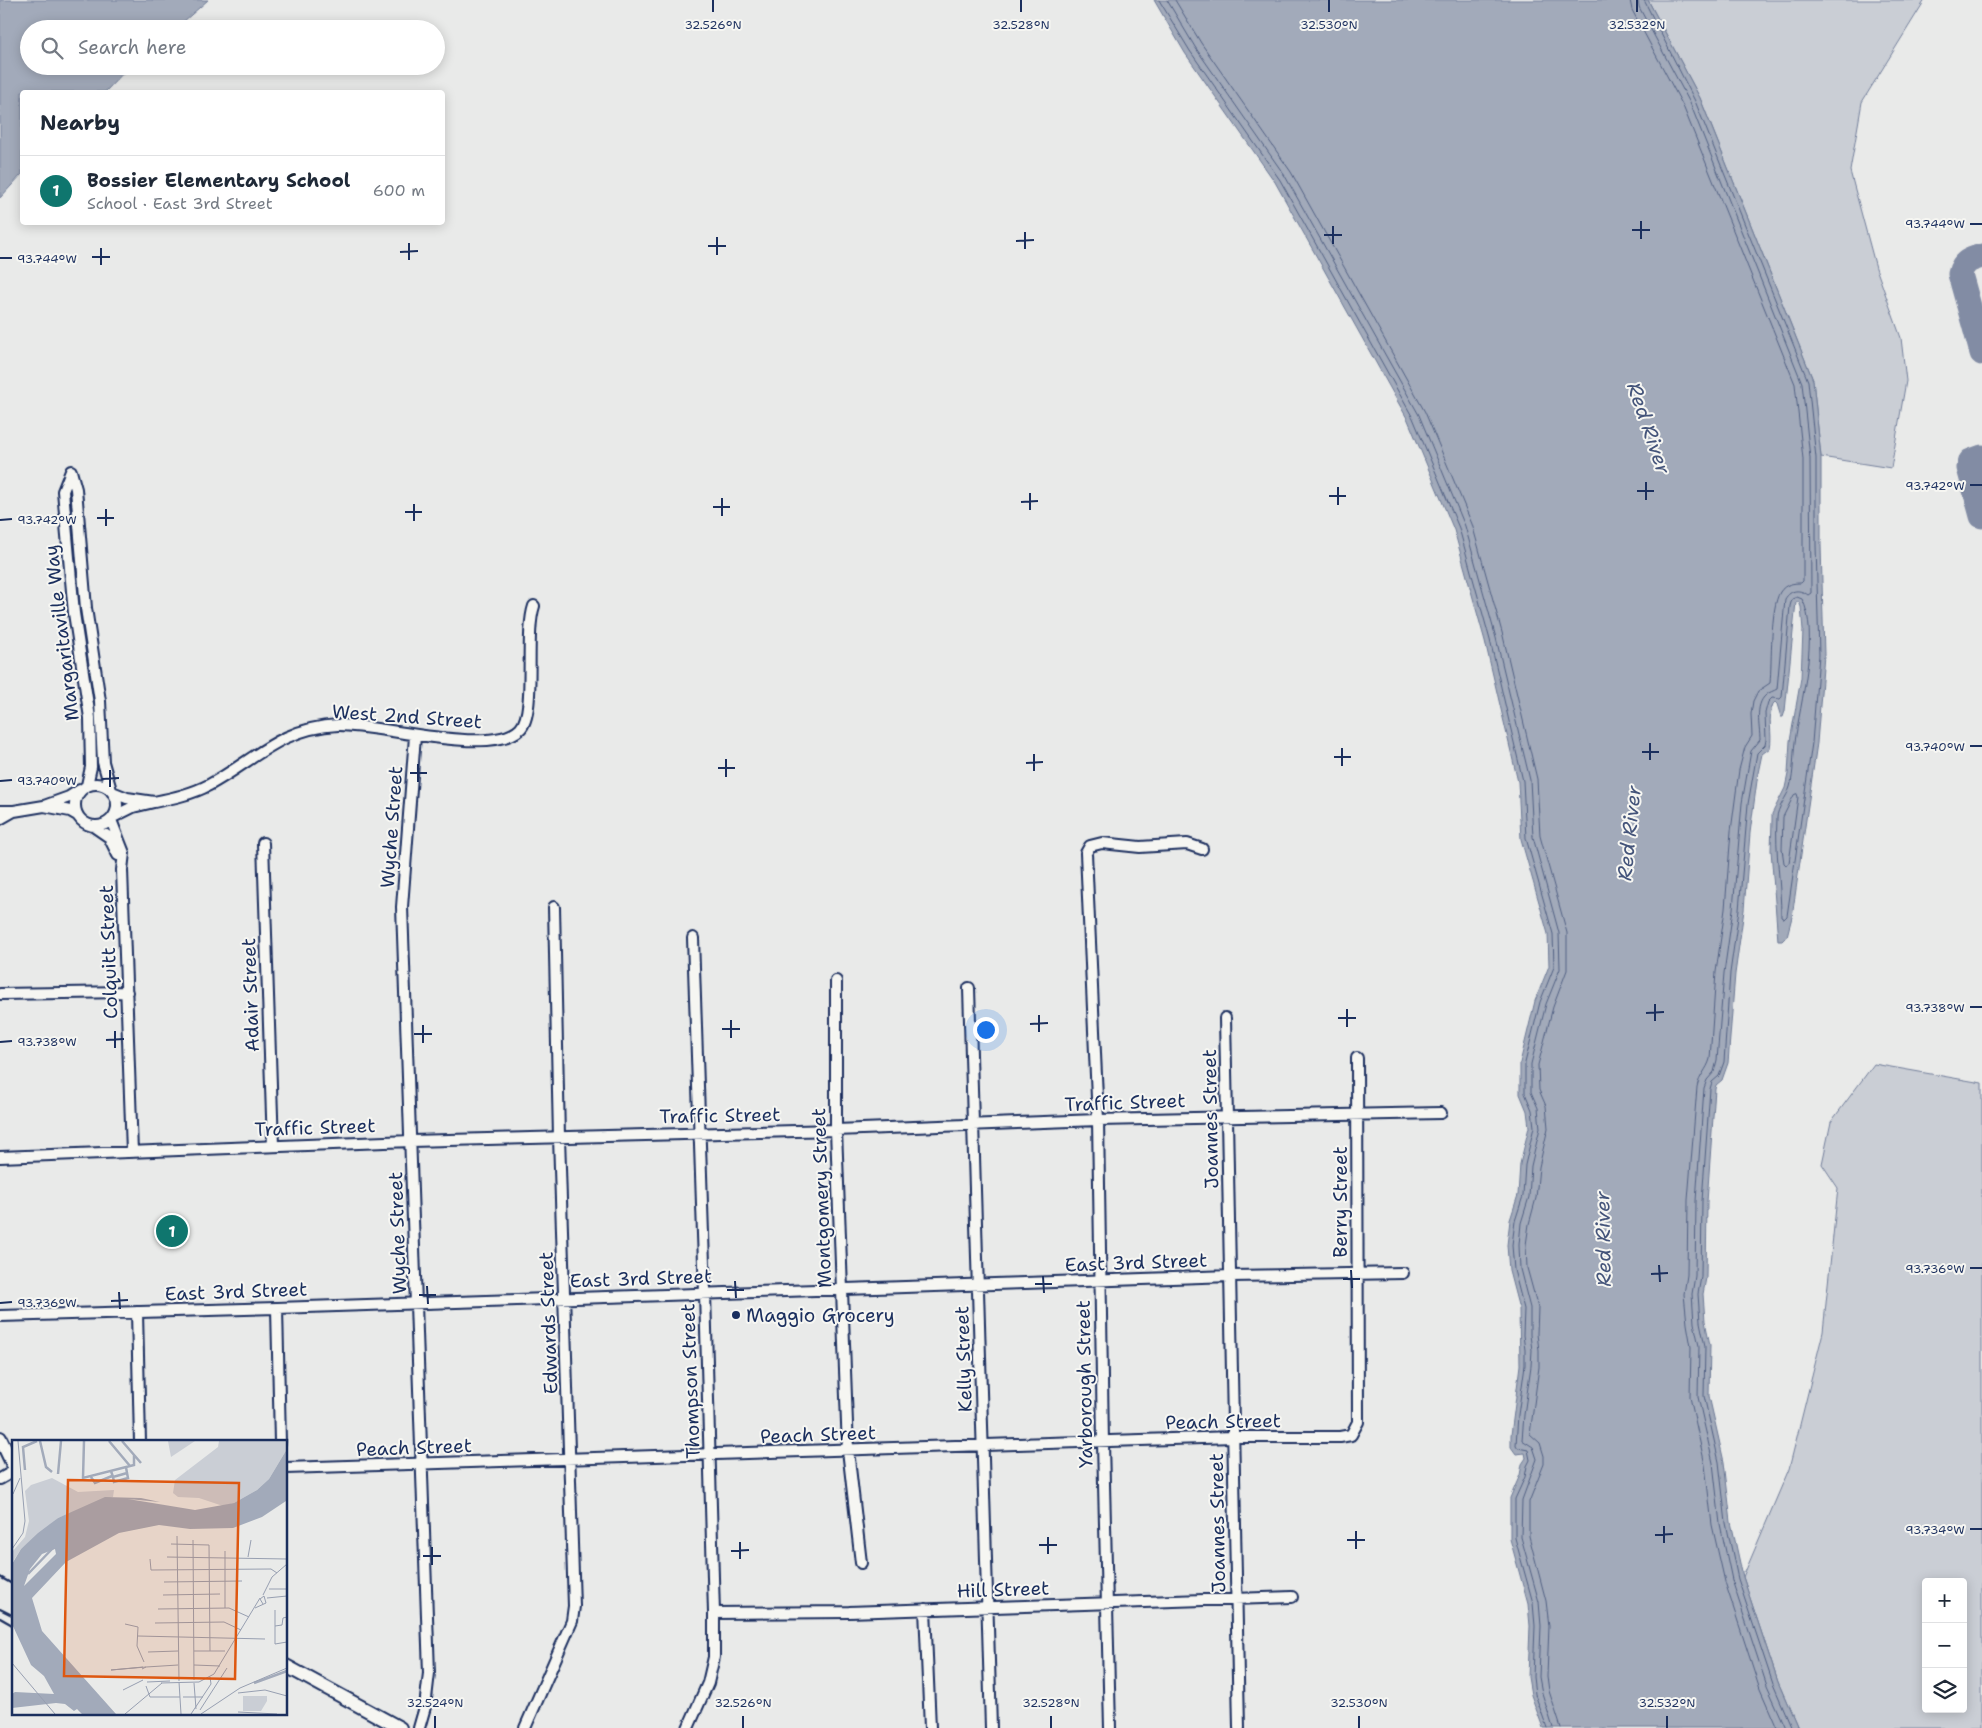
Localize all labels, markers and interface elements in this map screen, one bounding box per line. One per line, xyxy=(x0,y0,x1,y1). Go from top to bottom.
text: 32.526°N xyxy=(684,17,742,33)
text: 32.528°N xyxy=(992,17,1050,33)
text: 32.530°N xyxy=(1300,17,1358,33)
text: 32.532°N xyxy=(1609,17,1665,33)
search box xyxy=(20,20,445,75)
icon: search xyxy=(38,34,66,62)
text: Search here xyxy=(78,35,187,60)
text: Nearby xyxy=(40,109,120,137)
text: Bossier Elementary School xyxy=(87,168,350,193)
text: 1 xyxy=(52,180,60,201)
text: 600 m xyxy=(373,180,425,201)
text: School · East 3rd Street xyxy=(87,193,273,214)
text: 93.744°W xyxy=(1905,216,1965,232)
text: 93.744°W xyxy=(17,251,77,267)
water label: Red River xyxy=(1621,379,1677,478)
text: 93.742°W xyxy=(1905,478,1965,494)
text: 93.742°W xyxy=(17,512,77,528)
street label: Margaritaville Way xyxy=(38,543,85,722)
street label: West 2nd Street xyxy=(331,699,483,734)
text: 93.740°W xyxy=(1905,739,1965,755)
street label: Wyche Street xyxy=(375,765,408,889)
text: 93.740°W xyxy=(17,773,77,789)
water label: Red River xyxy=(1611,784,1647,882)
street label: Colquitt Street xyxy=(94,885,123,1019)
street label: Adair Street xyxy=(236,938,265,1052)
text: 93.738°W xyxy=(1905,1000,1965,1016)
your location xyxy=(973,1017,999,1043)
text: 93.738°W xyxy=(17,1034,77,1050)
street label: Joannes Street xyxy=(1197,1049,1224,1189)
street label: Traffic Street xyxy=(1064,1088,1186,1117)
street label: Traffic Street xyxy=(659,1102,781,1129)
street label: Montgomery Street xyxy=(806,1108,837,1288)
street label: Traffic Street xyxy=(254,1113,376,1142)
street label: Berry Street xyxy=(1328,1146,1353,1258)
street label: Wyche Street xyxy=(383,1171,412,1295)
water label: Red River xyxy=(1589,1191,1617,1287)
pin: 1 xyxy=(156,1212,188,1250)
street label: East 3rd Street xyxy=(1064,1248,1208,1277)
street label: Edwards Street xyxy=(534,1251,563,1395)
text: 93.736°W xyxy=(1905,1261,1965,1277)
street label: East 3rd Street xyxy=(569,1264,713,1293)
street label: East 3rd Street xyxy=(164,1277,308,1306)
text: 93.736°W xyxy=(17,1295,77,1311)
street label: Yarborough Street xyxy=(1071,1300,1098,1468)
street label: Thompson Street xyxy=(675,1303,706,1459)
place label: Maggio Grocery xyxy=(746,1303,895,1328)
street label: Kelly Street xyxy=(949,1305,978,1413)
marker: Maggio Grocery xyxy=(730,1309,742,1321)
street label: Peach Street xyxy=(1165,1408,1281,1435)
street label: Peach Street xyxy=(760,1420,876,1449)
street label: Peach Street xyxy=(356,1433,472,1462)
inset map xyxy=(12,1440,288,1716)
street label: Joannes Street xyxy=(1204,1453,1231,1593)
text: 93.734°W xyxy=(1905,1522,1965,1538)
street label: Hill Street xyxy=(956,1575,1050,1604)
map controls xyxy=(1922,1578,1967,1713)
button: + xyxy=(1922,1578,1967,1623)
button: − xyxy=(1922,1623,1967,1668)
button: layers xyxy=(1922,1668,1967,1713)
text: 32.524°N xyxy=(407,1695,463,1711)
text: 32.526°N xyxy=(714,1695,772,1711)
text: 32.528°N xyxy=(1022,1695,1080,1711)
text: 32.530°N xyxy=(1330,1695,1388,1711)
text: 32.532°N xyxy=(1639,1695,1695,1711)

